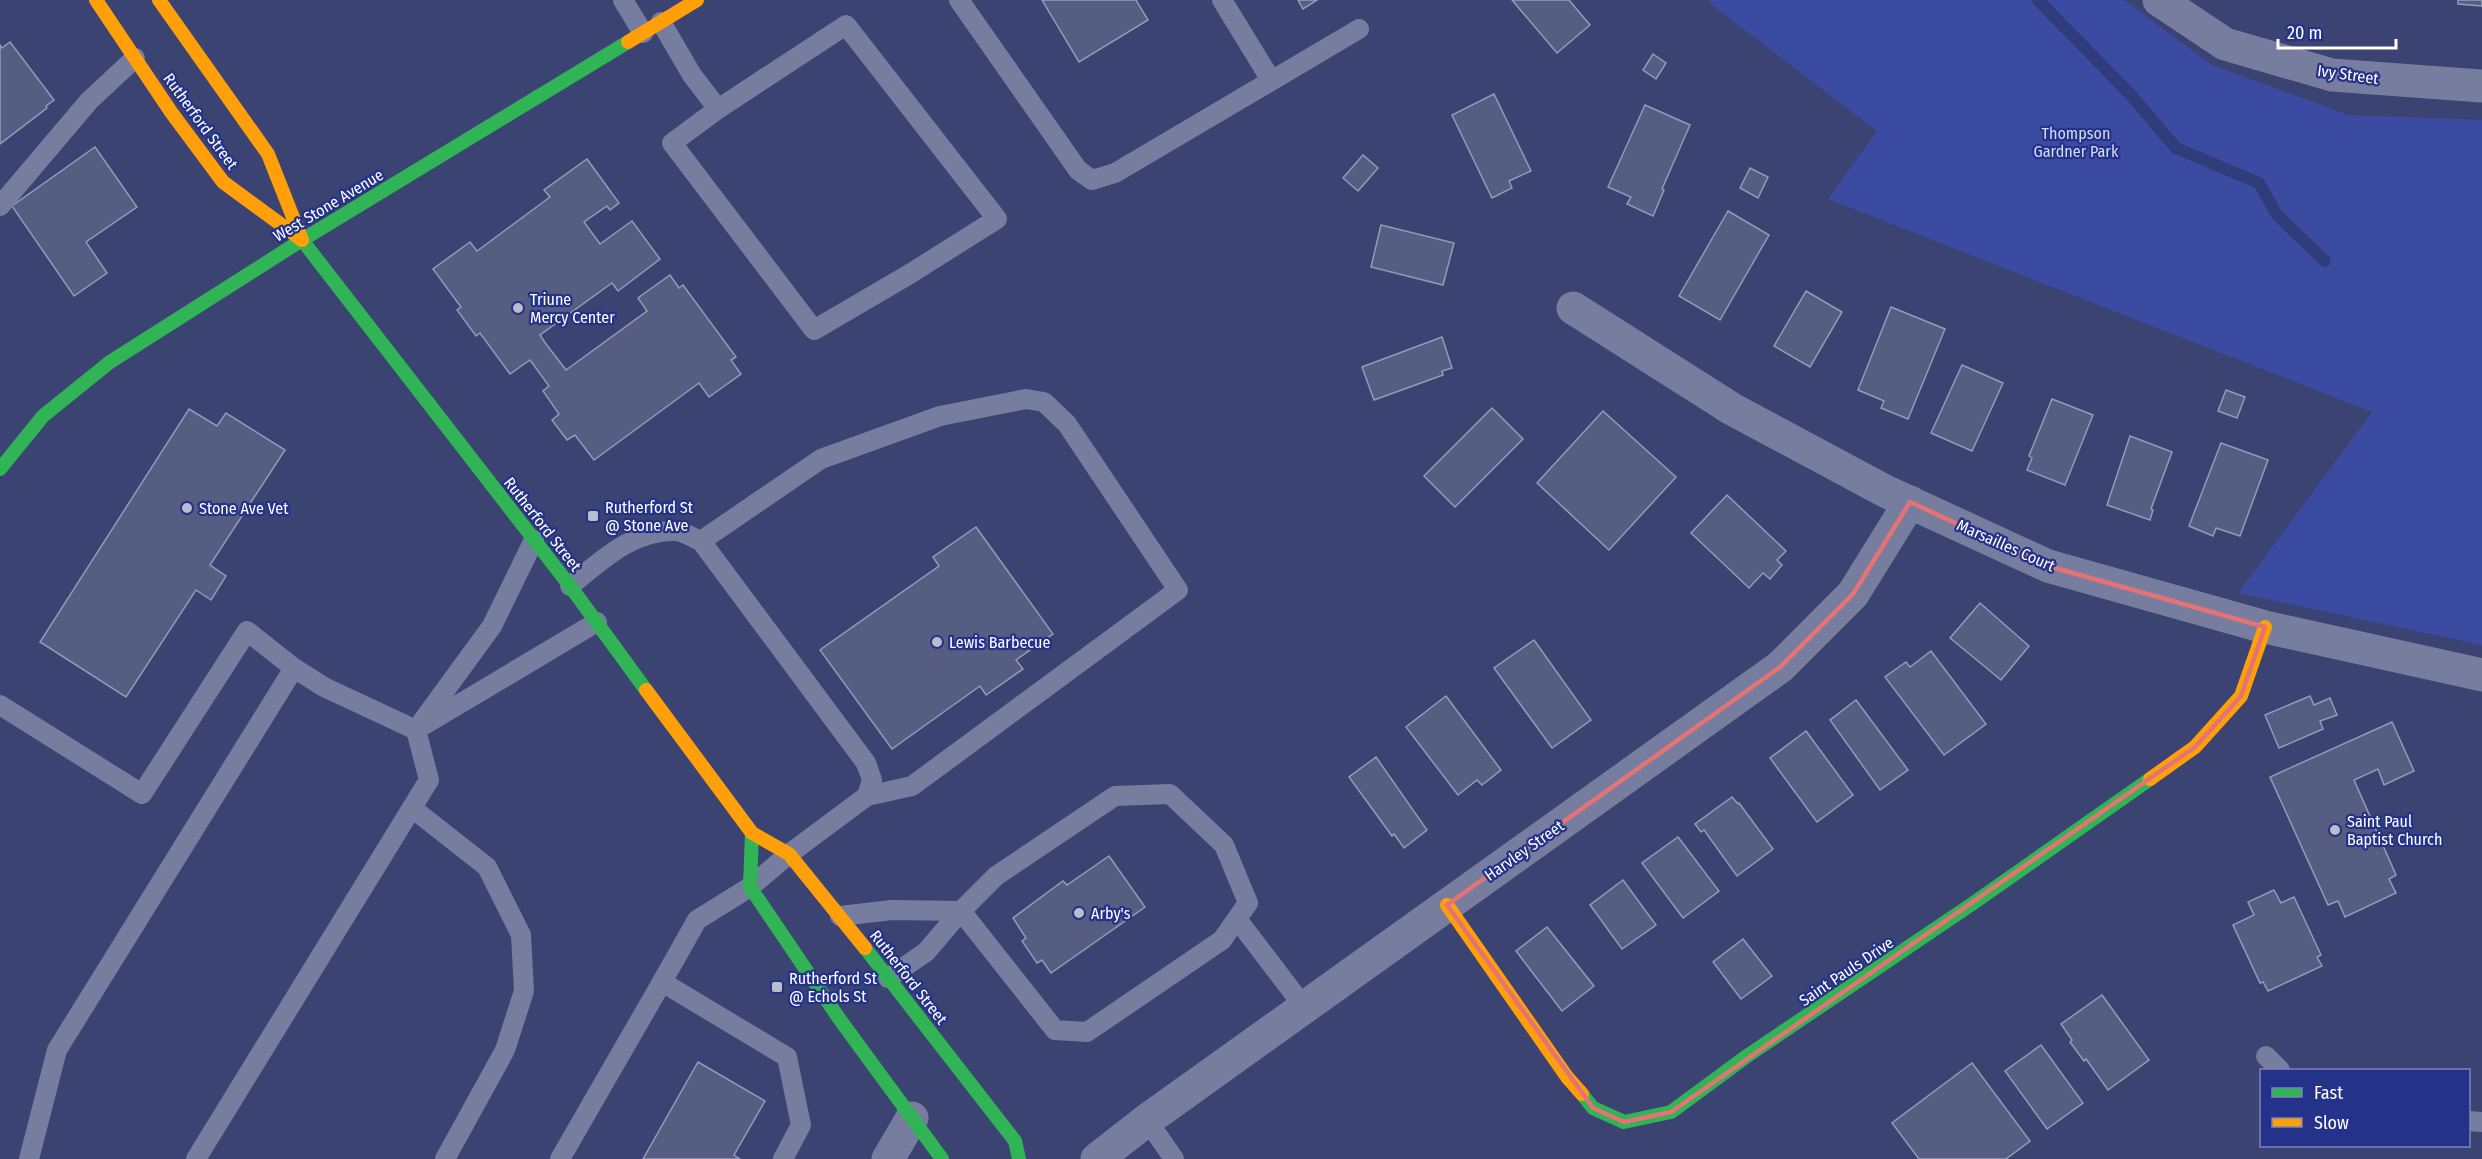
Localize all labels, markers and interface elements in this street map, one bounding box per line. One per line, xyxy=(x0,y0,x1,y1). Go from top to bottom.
scale bar xyxy=(2278,12,2396,50)
text: 20 m xyxy=(2287,22,2322,44)
street label: Ivy Street xyxy=(2316,61,2380,88)
street label: Rutherford Street xyxy=(159,70,242,174)
park label: Thompson Gardner Park xyxy=(2034,124,2119,161)
street label: West Stone Avenue xyxy=(270,165,387,246)
place label: Triune Mercy Center xyxy=(530,290,615,327)
marker: Triune Mercy Center xyxy=(511,301,525,315)
street label: Rutherford Street xyxy=(500,473,586,576)
place label: Rutherford St @ Stone Ave xyxy=(605,498,694,535)
place label: Stone Ave Vet xyxy=(199,499,289,518)
marker: Stone Ave Vet xyxy=(180,501,194,515)
marker: Rutherford St @ Stone Ave xyxy=(586,509,600,523)
street label: Marsailles Court xyxy=(1954,515,2059,576)
place label: Lewis Barbecue xyxy=(949,633,1050,652)
marker: Lewis Barbecue xyxy=(930,635,944,649)
place label: Saint Paul Baptist Church xyxy=(2347,812,2442,849)
street label: Harvley Street xyxy=(1481,816,1568,885)
marker: Saint Paul Baptist Church xyxy=(2328,823,2342,837)
place label: Arby's xyxy=(1091,904,1131,923)
marker: Arby's xyxy=(1072,906,1086,920)
street label: Rutherford Street xyxy=(866,926,952,1029)
street label: Saint Pauls Drive xyxy=(1796,933,1897,1010)
place label: Rutherford St @ Echols St xyxy=(789,969,878,1006)
marker: Rutherford St @ Echols St xyxy=(770,980,784,994)
legend xyxy=(2260,1069,2470,1147)
text: Fast xyxy=(2314,1082,2343,1104)
text: Slow xyxy=(2314,1112,2349,1134)

